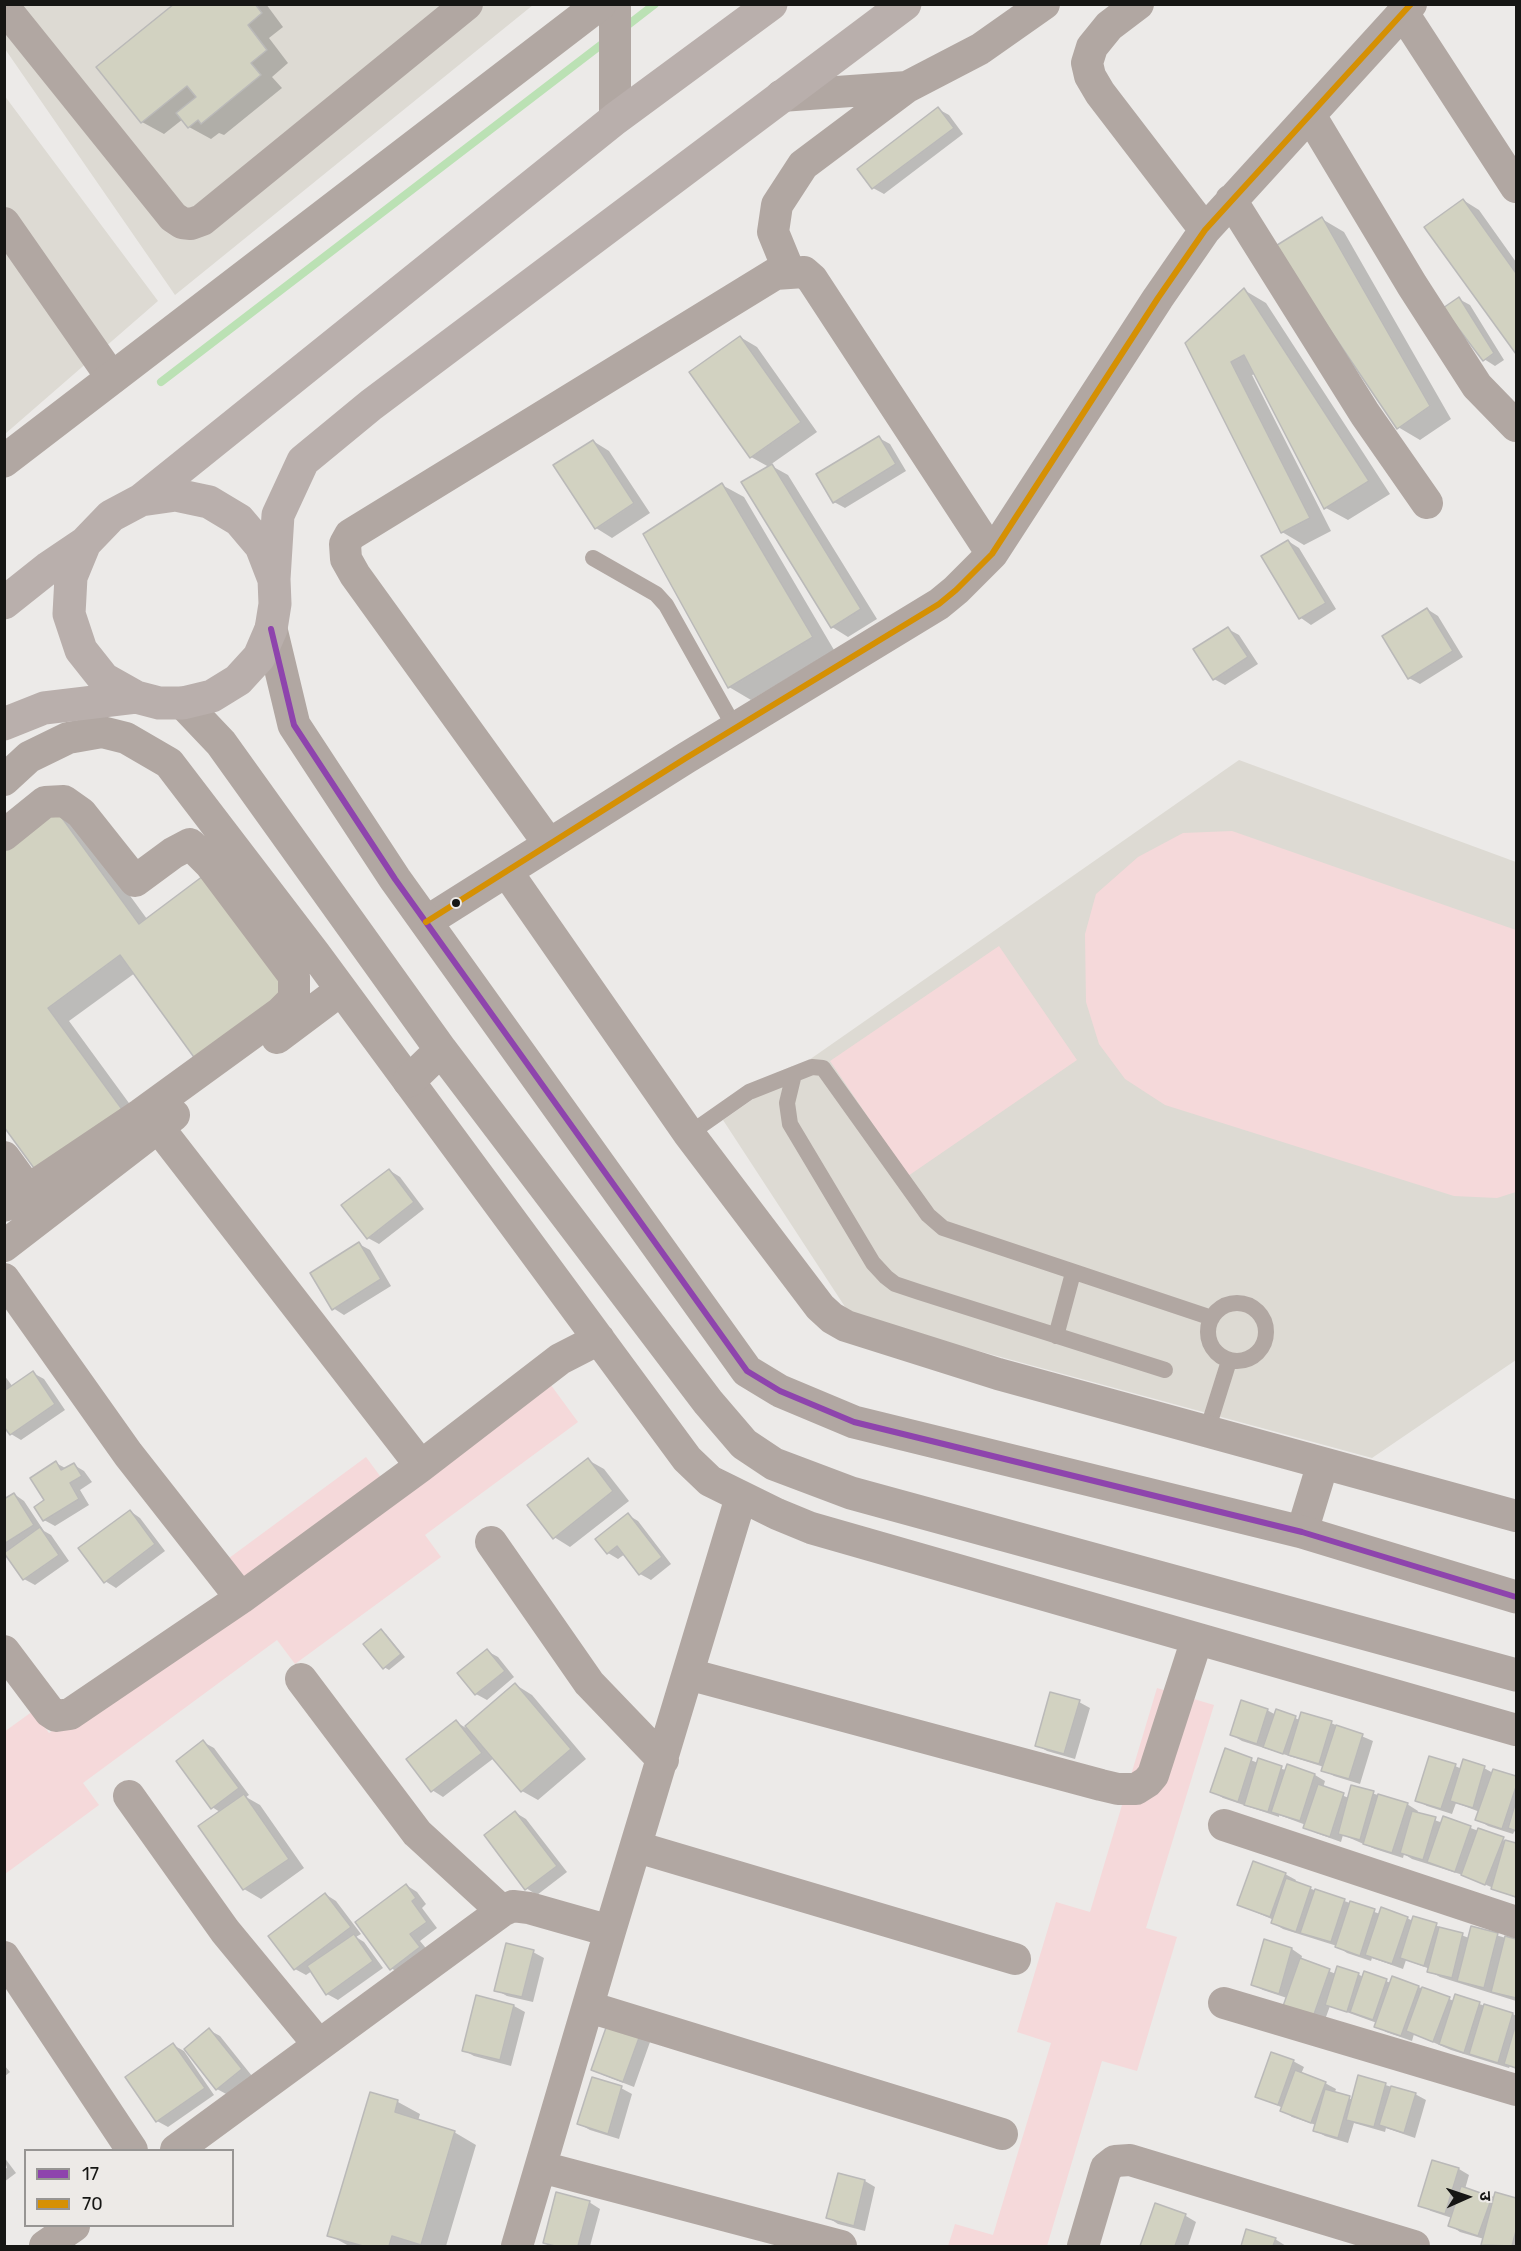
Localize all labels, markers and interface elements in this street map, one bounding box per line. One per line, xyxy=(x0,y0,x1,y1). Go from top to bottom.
unlabelled marker xyxy=(450,897,462,909)
legend xyxy=(24,2149,234,2227)
text: 17 xyxy=(82,2163,99,2185)
north arrow xyxy=(1437,2167,1497,2227)
text: उ xyxy=(1476,2191,1495,2201)
text: 70 xyxy=(82,2193,103,2215)

